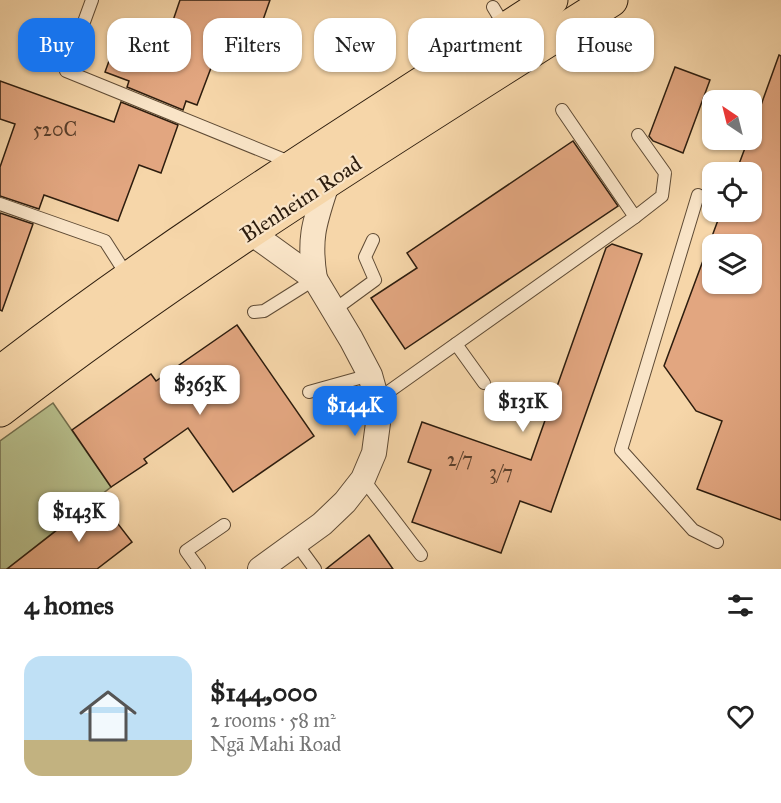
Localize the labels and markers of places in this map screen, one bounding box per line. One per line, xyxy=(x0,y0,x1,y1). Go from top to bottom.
pin: $363K xyxy=(158,365,242,416)
pin: $131K xyxy=(481,382,565,433)
pin: $144K xyxy=(313,386,397,437)
pin: $143K xyxy=(37,492,121,543)

